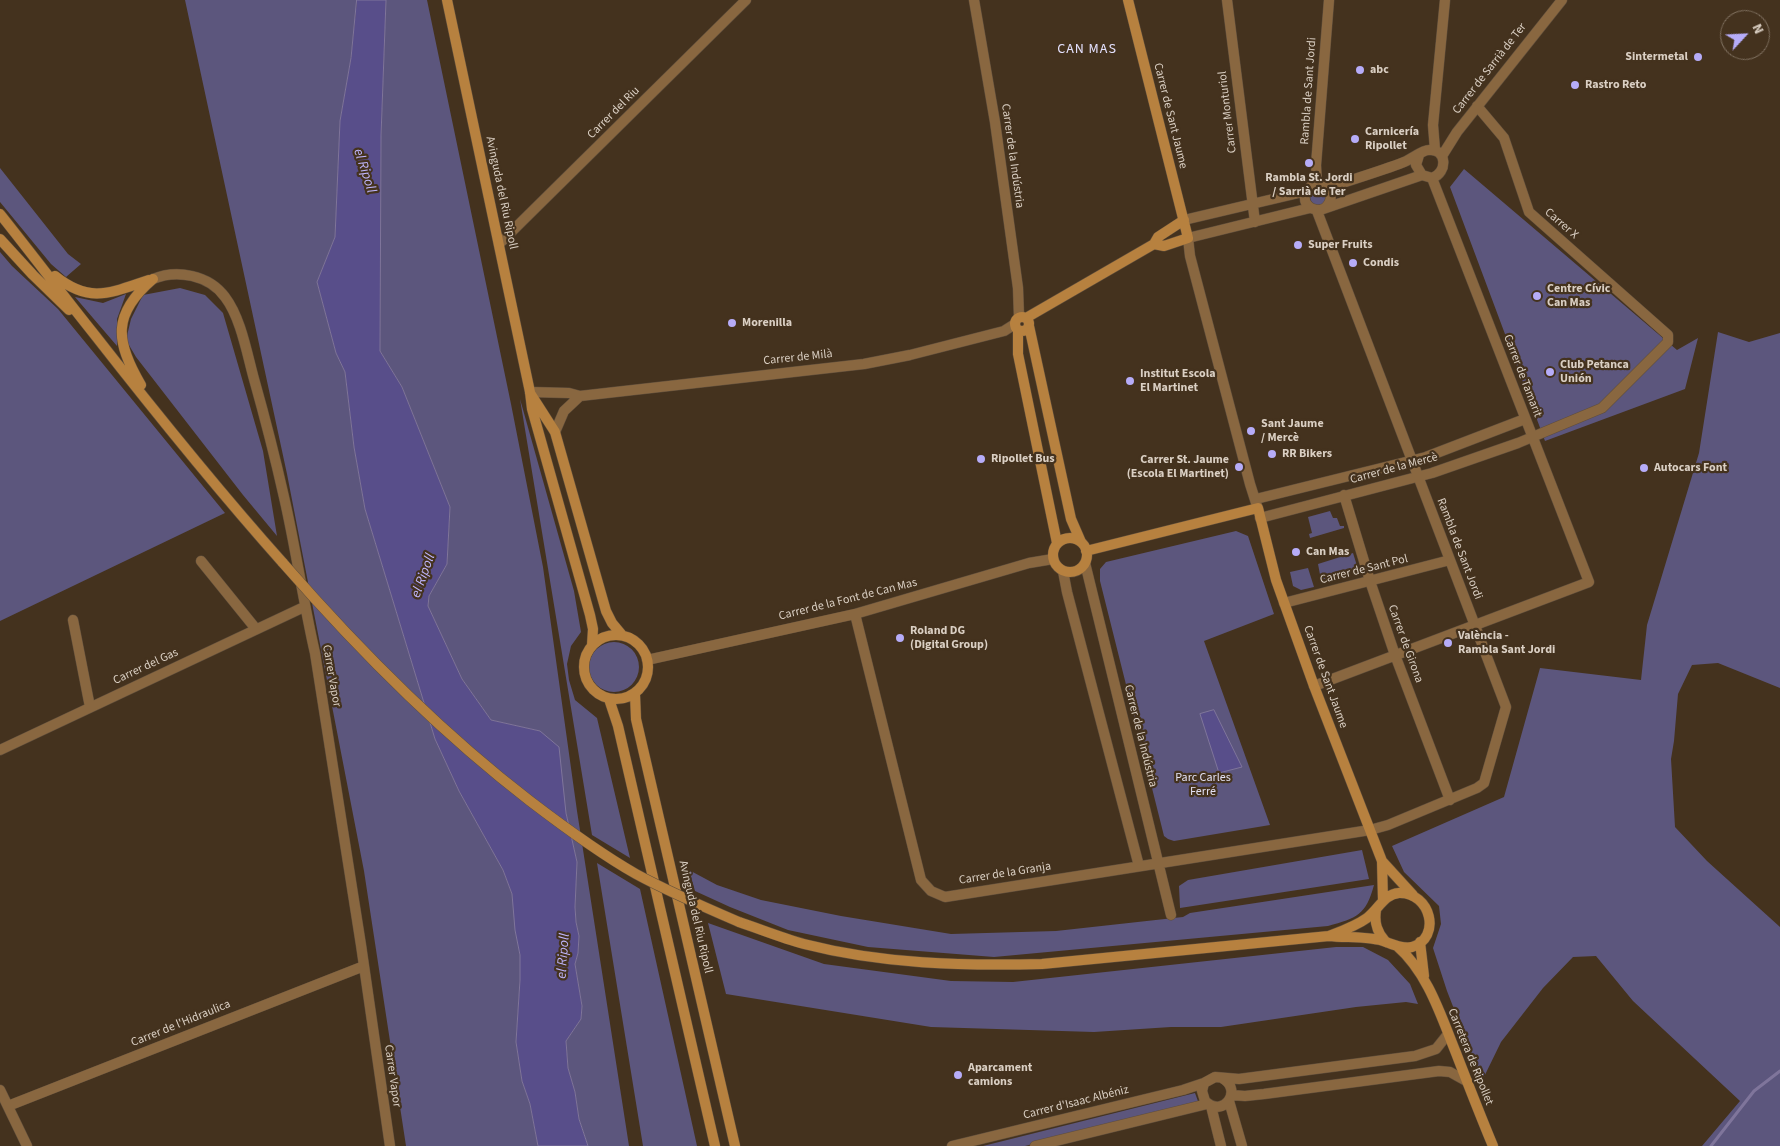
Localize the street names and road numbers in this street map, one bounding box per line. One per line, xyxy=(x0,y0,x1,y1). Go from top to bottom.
street label: Carrer de Sarrià de Ter xyxy=(1450,21,1530,117)
street label: Rambla de Sant Jordi xyxy=(1298,37,1320,145)
street label: Carrer de Sant Jaume xyxy=(1150,62,1190,170)
street label: Carrer Monturiol xyxy=(1216,70,1240,154)
street label: Carrer del Riu xyxy=(585,84,643,142)
street label: Carrer de la Indústria xyxy=(998,103,1026,209)
street label: Avinguda del Riu Ripoll xyxy=(482,135,520,251)
street label: Carrer X xyxy=(1541,206,1581,242)
street label: Carrer de Tamarit xyxy=(1500,333,1544,419)
street label: Carrer de Milà xyxy=(763,347,833,369)
street label: Carrer de la Mercè xyxy=(1349,450,1439,488)
street label: Rambla de Sant Jordi xyxy=(1433,496,1485,602)
street label: Carrer de Sant Pol xyxy=(1319,552,1409,588)
street label: Carrer de la Font de Can Mas xyxy=(777,576,919,624)
street label: Carrer de Girona xyxy=(1384,603,1426,685)
street label: Carrer de Sant Jaume xyxy=(1300,624,1350,730)
street label: Carrer Vapor xyxy=(318,644,344,708)
street label: Carrer del Gas xyxy=(111,646,181,688)
street label: Carrer de la Indústria xyxy=(1120,683,1160,789)
street label: Avinguda del Riu Ripoll xyxy=(675,859,715,975)
street label: Carrer de la Granja xyxy=(958,860,1052,888)
street label: Carrer de l'Hidraulica xyxy=(129,997,233,1051)
street label: Carretera de Ripollet xyxy=(1444,1007,1496,1107)
street label: Carrer Vapor xyxy=(380,1044,404,1108)
street label: Carrer d'Isaac Albéniz xyxy=(1022,1083,1130,1123)

